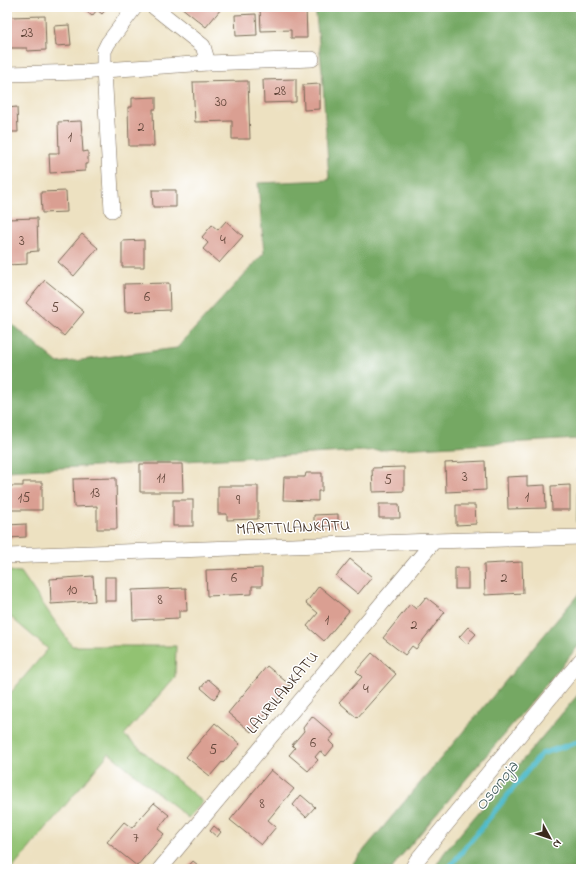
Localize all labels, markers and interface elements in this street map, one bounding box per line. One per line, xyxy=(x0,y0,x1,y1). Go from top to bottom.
house number: 23 xyxy=(21,23,34,44)
house number: 28 xyxy=(274,81,286,102)
house number: 30 xyxy=(215,92,227,113)
house number: 2 xyxy=(138,117,145,138)
house number: 1 xyxy=(68,127,73,148)
house number: 4 xyxy=(220,230,226,251)
house number: 3 xyxy=(19,231,25,252)
house number: 6 xyxy=(144,287,150,308)
house number: 5 xyxy=(51,298,59,319)
house number: 3 xyxy=(462,467,468,488)
house number: 11 xyxy=(157,468,166,489)
house number: 5 xyxy=(384,470,392,491)
house number: 13 xyxy=(90,483,100,504)
house number: 1 xyxy=(525,487,530,508)
house number: 15 xyxy=(18,488,30,509)
house number: 9 xyxy=(236,490,241,511)
street label: MARTTILANKATU xyxy=(236,514,350,542)
house number: 6 xyxy=(231,568,237,589)
house number: 2 xyxy=(501,568,508,589)
house number: 10 xyxy=(67,580,77,601)
house number: 8 xyxy=(157,590,163,611)
house number: 1 xyxy=(325,610,330,631)
house number: 2 xyxy=(411,615,418,636)
street label: LAURILANKATU xyxy=(241,646,325,740)
house number: 4 xyxy=(363,679,369,700)
house number: 6 xyxy=(310,733,316,754)
house number: 5 xyxy=(209,740,217,761)
water label: Osonoja xyxy=(469,755,526,816)
house number: 8 xyxy=(259,794,265,815)
north arrow xyxy=(530,818,570,858)
house number: 7 xyxy=(133,828,139,849)
text: N xyxy=(548,836,565,852)

